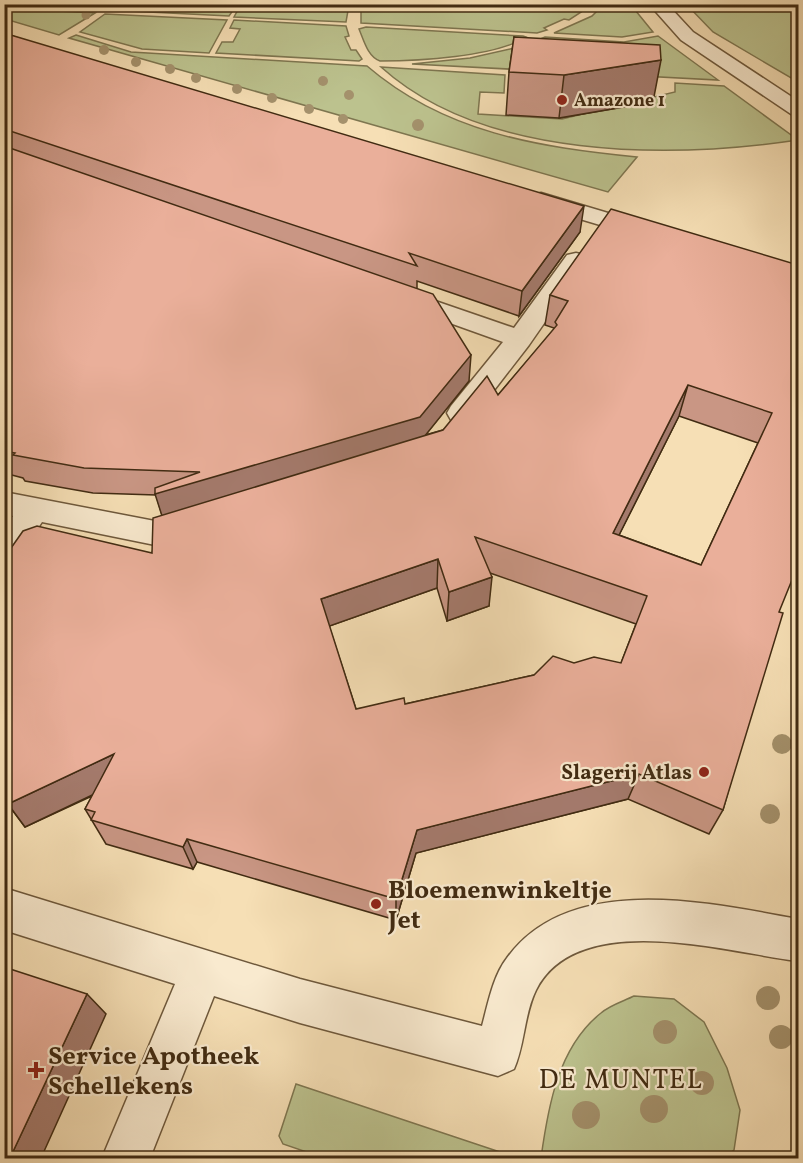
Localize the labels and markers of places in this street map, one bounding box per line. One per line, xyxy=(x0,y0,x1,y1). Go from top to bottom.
place label: Amazone 1 xyxy=(574,89,665,114)
marker: Amazone 1 xyxy=(555,93,569,107)
place label: Slagerij Atlas xyxy=(561,759,692,788)
marker: Slagerij Atlas xyxy=(697,765,711,779)
place label: Bloemenwinkeltje Jet xyxy=(387,873,612,939)
marker: Bloemenwinkeltje Jet xyxy=(369,897,383,911)
place label: Service Apotheek Schellekens xyxy=(48,1039,260,1105)
marker: Service Apotheek Schellekens xyxy=(29,1063,43,1077)

